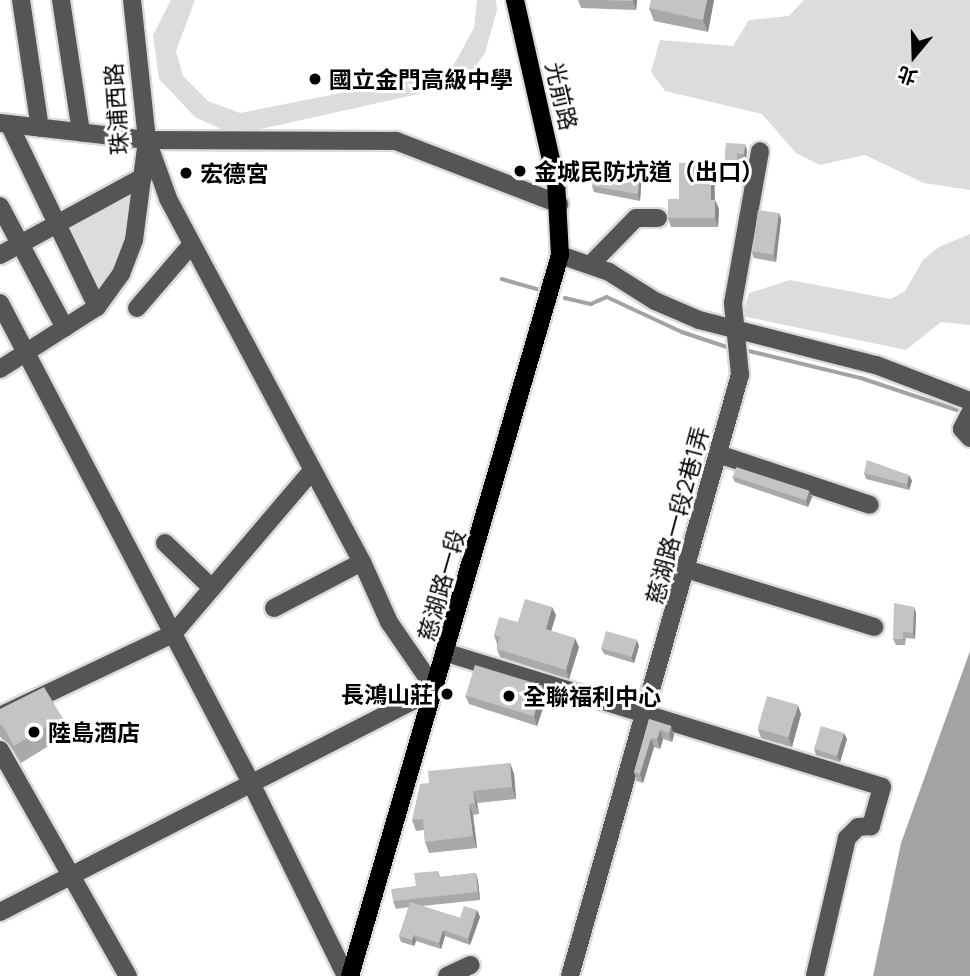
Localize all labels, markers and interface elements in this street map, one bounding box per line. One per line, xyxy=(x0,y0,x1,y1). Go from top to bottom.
north arrow xyxy=(879,21,949,91)
street label: 光前路 xyxy=(541,59,583,133)
text: 北 xyxy=(894,60,920,91)
street label: 珠浦西路 xyxy=(99,62,133,156)
place label: 國立金門高級中學 xyxy=(329,65,513,93)
marker: 國立金門高級中學 xyxy=(307,71,323,87)
place label: 金城民防坑道（出口） xyxy=(534,157,764,185)
place label: 宏德宮 xyxy=(200,159,269,187)
marker: 金城民防坑道（出口） xyxy=(512,163,528,179)
marker: 宏德宮 xyxy=(178,165,194,181)
street label: 慈湖路一段2巷1弄 xyxy=(640,423,714,607)
street label: 慈湖路一段 xyxy=(412,526,470,644)
place label: 長鴻山莊 xyxy=(341,680,433,708)
place label: 全聯福利中心 xyxy=(523,682,661,710)
marker: 長鴻山莊 xyxy=(439,686,455,702)
marker: 全聯福利中心 xyxy=(501,688,517,704)
place label: 陸島酒店 xyxy=(48,718,140,746)
marker: 陸島酒店 xyxy=(26,724,42,740)

